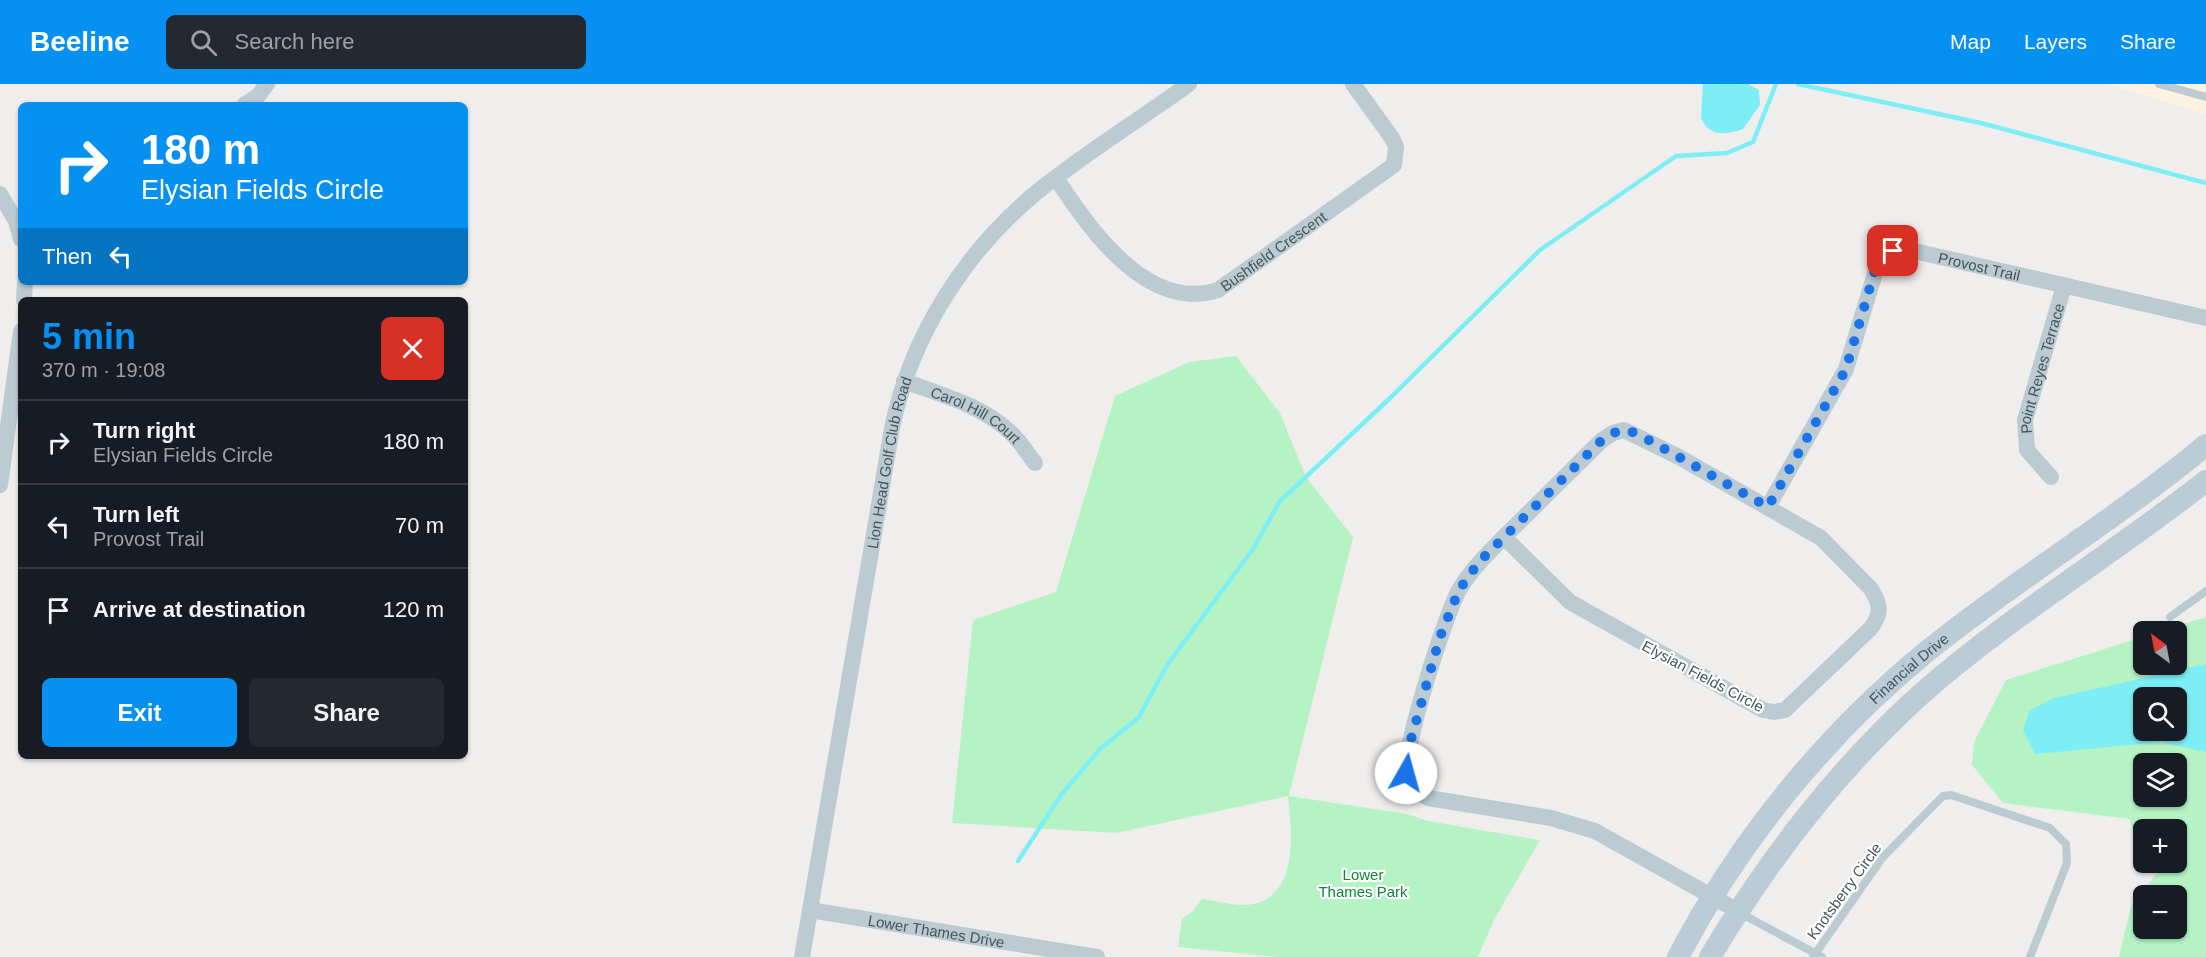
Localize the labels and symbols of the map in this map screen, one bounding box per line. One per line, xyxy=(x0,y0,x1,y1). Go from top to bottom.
street label: Bushfield Crescent xyxy=(1217,207,1330,294)
pin xyxy=(1867,225,1918,276)
street label: Provost Trail xyxy=(1937,248,2022,284)
street label: Point Reyes Terrace xyxy=(2016,301,2067,434)
street label: Lion Head Golf Club Road xyxy=(863,374,914,550)
street label: Carol Hill Court xyxy=(929,383,1026,447)
north arrow xyxy=(2133,621,2187,675)
street label: Financial Drive xyxy=(1865,629,1952,707)
street label: Elysian Fields Circle xyxy=(1639,637,1767,715)
position arrow xyxy=(1374,741,1438,805)
street label: Knotsberry Circle xyxy=(1803,839,1885,943)
park label: Lower Thames Park xyxy=(1318,866,1408,900)
street label: Lower Thames Drive xyxy=(867,911,1006,950)

